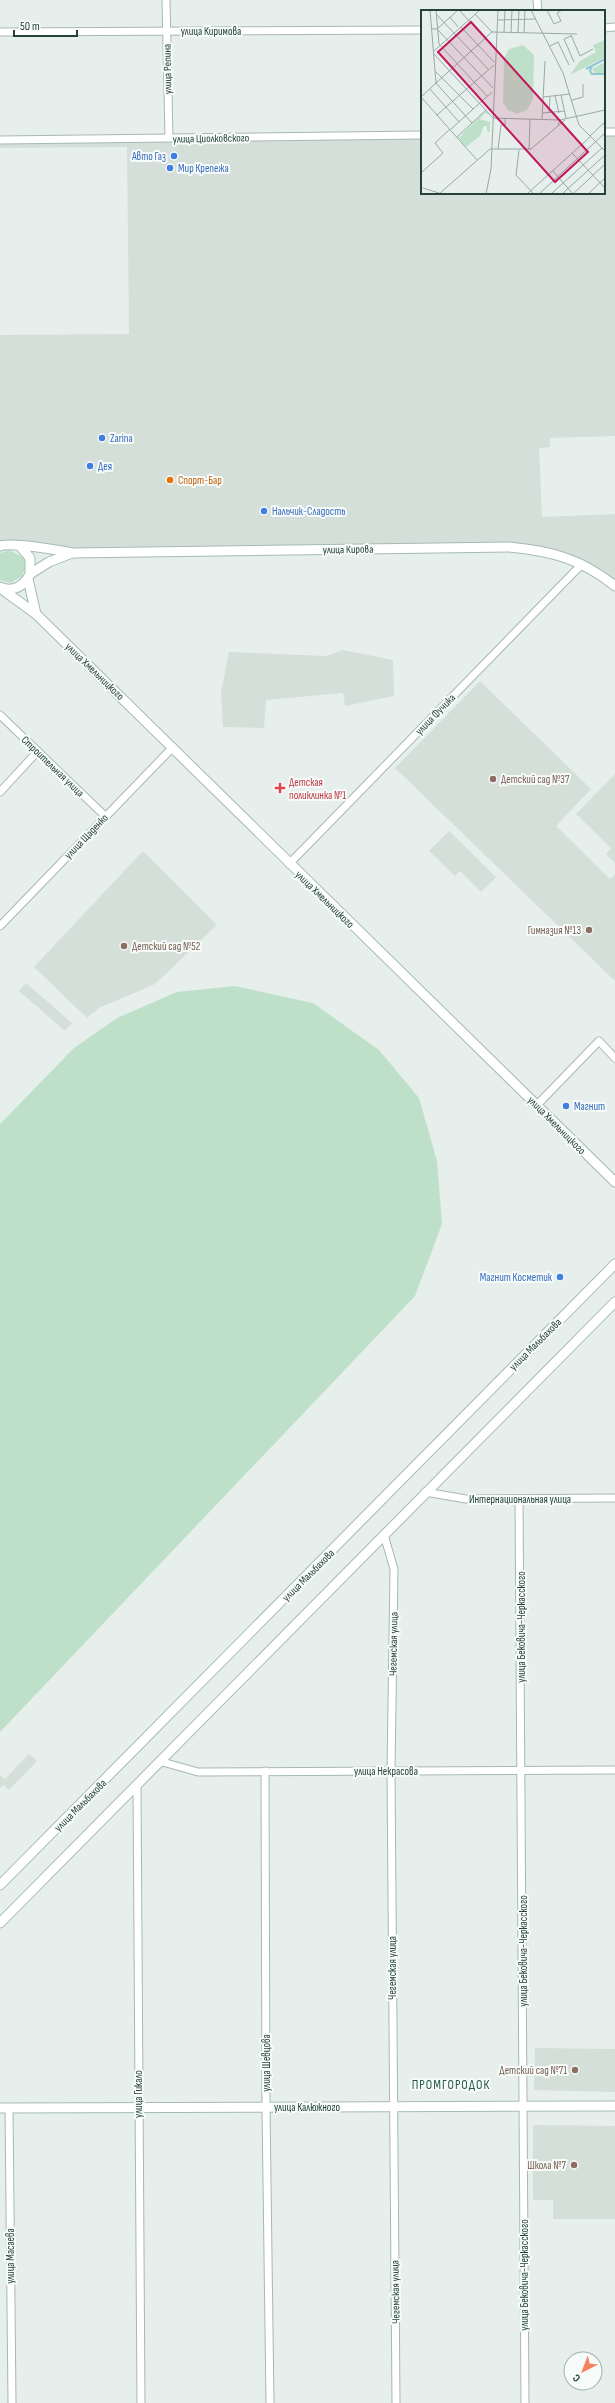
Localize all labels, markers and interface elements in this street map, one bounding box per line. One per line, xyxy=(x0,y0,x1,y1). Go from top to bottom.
inset map xyxy=(421,10,605,194)
scale bar xyxy=(14,12,77,38)
text: 50 m xyxy=(20,19,40,34)
street label: улица Киримова xyxy=(181,25,241,38)
street label: улица Репина xyxy=(161,44,174,94)
street label: улица Циолковского xyxy=(173,131,250,146)
place label: Авто Газ xyxy=(131,150,166,163)
marker: Авто Газ xyxy=(169,151,179,161)
place label: Мир Крепежа xyxy=(178,162,229,175)
marker: Мир Крепежа xyxy=(165,163,175,173)
place label: Zarina xyxy=(110,432,133,445)
marker: Zarina xyxy=(97,433,107,443)
place label: Дея xyxy=(98,460,112,473)
marker: Дея xyxy=(85,461,95,471)
place label: Спорт-Бар xyxy=(178,474,222,487)
marker: Спорт-Бар xyxy=(165,475,175,485)
place label: Нальчик-Сладость xyxy=(272,505,346,518)
marker: Нальчик-Сладость xyxy=(259,506,269,516)
street label: улица Кирова xyxy=(323,543,373,556)
street label: улица Хмельницкого xyxy=(63,640,127,703)
street label: улица Фучика xyxy=(413,691,458,737)
street label: Строительная улица xyxy=(19,733,87,800)
place label: Детский сад №37 xyxy=(501,773,570,786)
marker: Детский сад №37 xyxy=(488,774,498,784)
place label: Детская поликлинка №1 xyxy=(289,776,346,802)
marker: Детская поликлинка №1 xyxy=(274,782,286,794)
street label: улица Щаденко xyxy=(62,811,111,861)
street label: улица Хмельницкого xyxy=(293,868,357,931)
place label: Гимназия №13 xyxy=(528,924,581,937)
marker: Гимназия №13 xyxy=(584,925,594,935)
place label: Детский сад №52 xyxy=(132,940,201,953)
marker: Детский сад №52 xyxy=(119,941,129,951)
street label: улица Хмельницкого xyxy=(525,1094,589,1157)
place label: Магнит xyxy=(574,1100,605,1113)
marker: Магнит xyxy=(561,1101,571,1111)
place label: Магнит Косметик xyxy=(480,1271,553,1284)
marker: Магнит Косметик xyxy=(555,1272,565,1282)
street label: улица Мальбахова xyxy=(507,1316,564,1373)
street label: Интернациональная улица xyxy=(469,1493,571,1506)
street label: улица Мальбахова xyxy=(280,1547,337,1604)
street label: улица Бековича-Черкасского xyxy=(515,1571,528,1683)
street label: Чегемская улица xyxy=(386,1612,401,1676)
street label: улица Некрасова xyxy=(354,1765,418,1778)
street label: улица Мальбахова xyxy=(52,1777,109,1834)
street label: улица Бековича-Черкасского xyxy=(517,1895,530,2007)
street label: Чегемская улица xyxy=(386,1936,399,2000)
street label: улица Шевцова xyxy=(260,2034,273,2092)
place label: Детский сад №71 xyxy=(499,2064,567,2077)
marker: Детский сад №71 xyxy=(570,2065,580,2075)
street label: улица Гикало xyxy=(132,2070,145,2118)
district label: ПРОМГОРОДОК xyxy=(412,2077,490,2093)
street label: улица Калюжного xyxy=(274,2101,340,2114)
place label: Школа №7 xyxy=(527,2159,567,2172)
marker: Школа №7 xyxy=(569,2160,579,2170)
street label: улица Бековича-Черкасского xyxy=(518,2219,531,2331)
street label: улица Масаева xyxy=(4,2228,17,2284)
street label: Чегемская улица xyxy=(388,2260,403,2324)
north arrow xyxy=(563,2351,603,2391)
text: С xyxy=(570,2371,583,2385)

